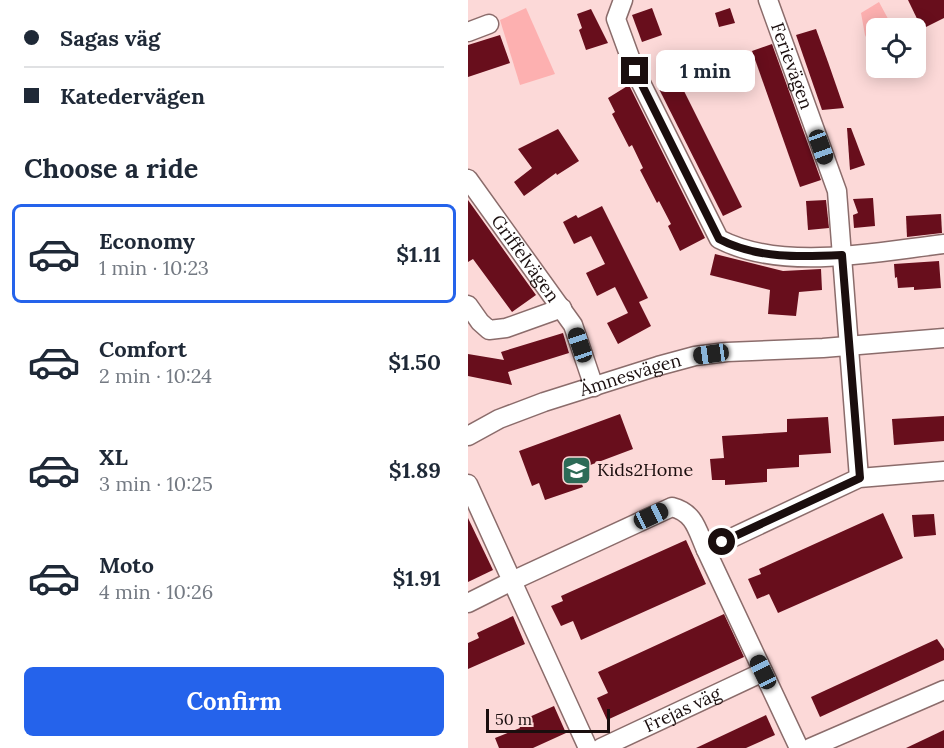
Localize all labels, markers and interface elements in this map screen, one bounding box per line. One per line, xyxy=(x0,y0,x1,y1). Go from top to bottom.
map controls xyxy=(866,18,926,78)
button: locate xyxy=(866,18,926,78)
street label: Ferievägen xyxy=(766,19,818,112)
text: Sagas väg xyxy=(60,24,160,52)
callout: 1 min xyxy=(656,50,755,92)
route end xyxy=(621,57,648,84)
text: 1 min xyxy=(680,58,731,83)
text: Katedervägen xyxy=(60,82,205,110)
car xyxy=(806,127,836,167)
text: Choose a ride xyxy=(24,151,198,185)
street label: Griffelvägen xyxy=(486,210,565,307)
icon: car xyxy=(27,227,81,281)
text: Economy xyxy=(99,227,195,255)
text: $1.11 xyxy=(396,240,441,268)
text: 1 min · 10:23 xyxy=(99,255,209,280)
car xyxy=(566,325,594,365)
icon: car xyxy=(27,335,81,389)
text: Comfort xyxy=(99,335,187,363)
car xyxy=(692,343,730,365)
text: $1.50 xyxy=(388,348,441,376)
street label: Ämnesvägen xyxy=(576,348,684,401)
text: 2 min · 10:24 xyxy=(99,363,212,388)
icon: car xyxy=(27,443,81,497)
text: XL xyxy=(99,443,128,471)
school or university icon: Kids2Home xyxy=(560,454,592,486)
text: $1.89 xyxy=(389,456,441,484)
place label: Kids2Home xyxy=(597,458,693,481)
text: 3 min · 10:25 xyxy=(99,471,213,496)
car xyxy=(631,500,671,532)
route start xyxy=(708,528,735,555)
icon: car xyxy=(27,551,81,605)
text: Moto xyxy=(99,551,154,579)
text: $1.91 xyxy=(392,564,441,592)
text: 4 min · 10:26 xyxy=(99,579,213,604)
car xyxy=(747,652,779,692)
button: Confirm xyxy=(24,667,444,736)
street label: Frejas väg xyxy=(640,681,725,737)
scale bar xyxy=(486,706,610,734)
text: 50 m xyxy=(495,709,532,729)

